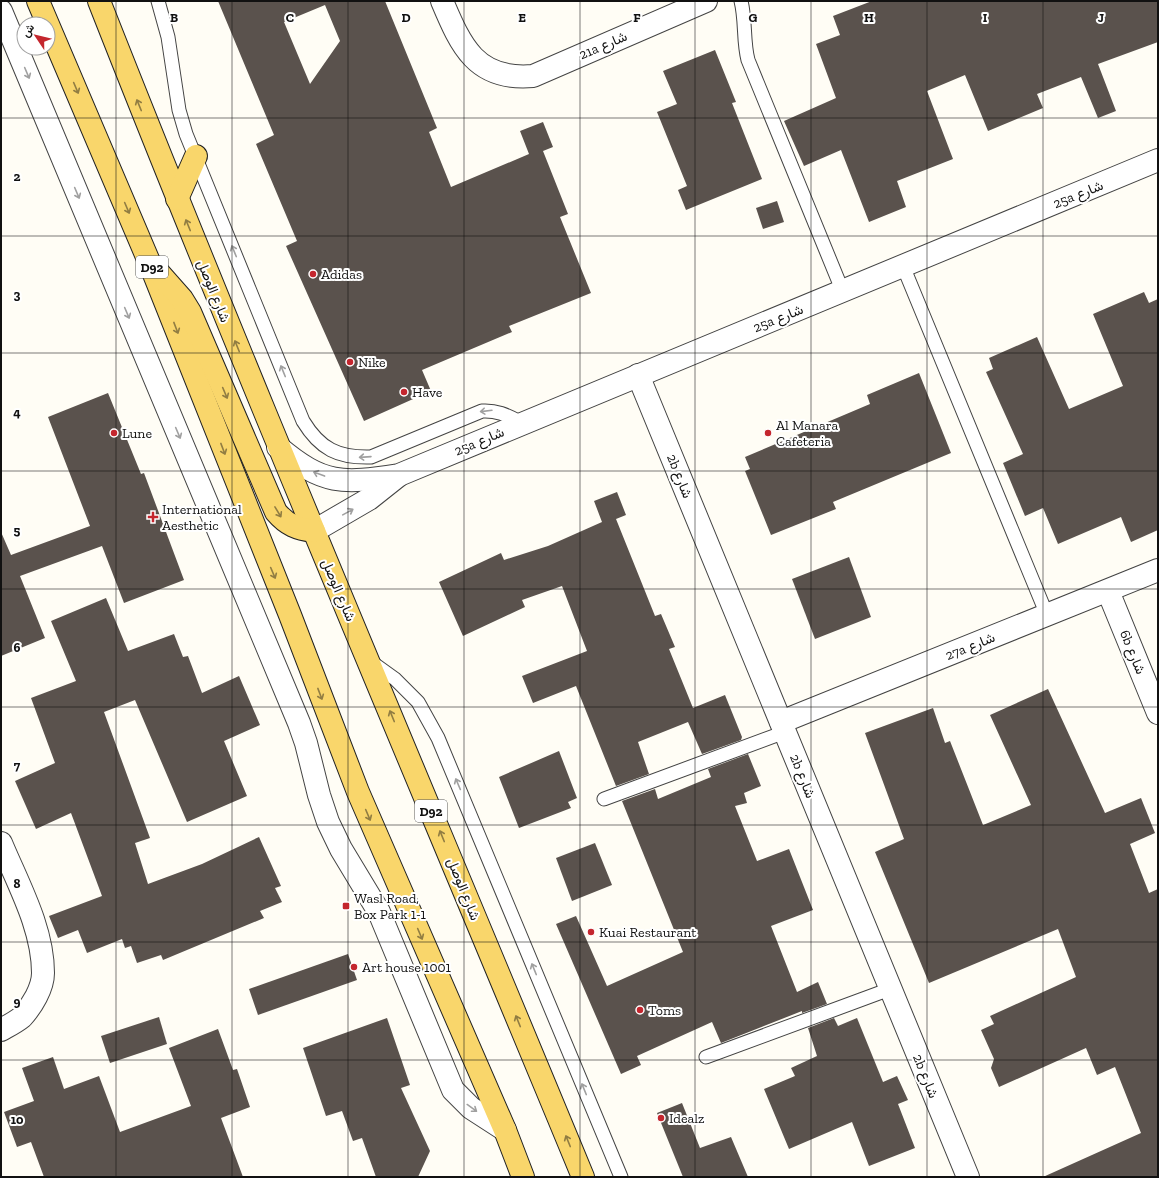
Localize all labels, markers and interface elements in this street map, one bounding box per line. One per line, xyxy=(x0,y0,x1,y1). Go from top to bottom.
text: B xyxy=(170,10,178,25)
text: C xyxy=(286,10,294,25)
text: D xyxy=(401,10,411,25)
text: E xyxy=(518,10,526,25)
text: F xyxy=(633,10,641,25)
text: G xyxy=(749,10,758,25)
text: H xyxy=(864,10,874,25)
text: I xyxy=(983,10,988,25)
text: J xyxy=(1098,10,1104,25)
north arrow xyxy=(16,16,56,56)
text: ش xyxy=(19,21,37,40)
street label: 21a شارع xyxy=(577,28,631,65)
one-way arrow xyxy=(24,66,31,78)
one-way arrow xyxy=(72,82,80,94)
one-way arrow xyxy=(135,99,143,111)
text: 2 xyxy=(14,169,21,184)
street label: 25a شارع xyxy=(1051,177,1106,214)
one-way arrow xyxy=(74,186,81,198)
one-way arrow xyxy=(123,202,131,214)
one-way arrow xyxy=(183,220,191,232)
one-way arrow xyxy=(230,245,237,257)
road number: D92 xyxy=(136,256,168,278)
street label: شارع الوصل xyxy=(191,257,234,326)
place label: Adidas xyxy=(321,266,362,283)
marker: Adidas xyxy=(308,269,318,279)
text: 3 xyxy=(14,287,21,302)
street label: 25a شارع xyxy=(751,301,806,338)
one-way arrow xyxy=(124,306,132,318)
one-way arrow xyxy=(172,322,180,334)
one-way arrow xyxy=(232,340,240,352)
place label: Nike xyxy=(358,354,386,371)
marker: Nike xyxy=(345,357,355,367)
one-way arrow xyxy=(278,366,286,378)
place label: Have xyxy=(412,384,443,401)
one-way arrow xyxy=(222,386,229,398)
marker: Have xyxy=(399,387,409,397)
text: 4 xyxy=(13,405,21,420)
one-way arrow xyxy=(480,407,493,415)
place label: Al Manara Cafeteria xyxy=(776,417,839,450)
street label: 25a شارع xyxy=(452,423,507,461)
place label: Lune xyxy=(122,425,152,442)
one-way arrow xyxy=(174,426,182,438)
marker: Lune xyxy=(109,428,119,438)
marker: Al Manara Cafeteria xyxy=(763,428,773,438)
one-way arrow xyxy=(220,443,228,455)
street label: 2b شارع xyxy=(661,452,696,501)
one-way arrow xyxy=(359,453,372,460)
one-way arrow xyxy=(313,470,326,477)
place label: International Aesthetic xyxy=(162,501,242,534)
one-way arrow xyxy=(274,506,282,518)
one-way arrow xyxy=(342,507,354,515)
marker: International Aesthetic xyxy=(147,511,159,523)
text: 5 xyxy=(14,523,21,538)
street label: شارع الوصل xyxy=(316,557,359,625)
one-way arrow xyxy=(269,566,277,578)
street label: 6b شارع xyxy=(1114,628,1149,678)
street label: 27a شارع xyxy=(943,629,998,666)
text: 6 xyxy=(14,640,21,655)
one-way arrow xyxy=(317,687,325,699)
one-way arrow xyxy=(388,710,395,722)
street label: 2b شارع xyxy=(784,752,819,801)
text: 7 xyxy=(14,758,21,773)
one-way arrow xyxy=(454,779,461,791)
road number: D92 xyxy=(415,800,447,822)
one-way arrow xyxy=(365,808,372,820)
one-way arrow xyxy=(437,831,445,843)
street label: شارع الوصل xyxy=(441,855,484,924)
text: 8 xyxy=(13,876,21,891)
place label: Wasl Road, Box Park 1-1 xyxy=(354,890,427,923)
marker: Wasl Road, Box Park 1-1 xyxy=(341,901,351,911)
place label: Kuai Restaurant xyxy=(599,924,697,941)
marker: Kuai Restaurant xyxy=(586,927,596,937)
one-way arrow xyxy=(416,928,424,940)
place label: Art house 1001 xyxy=(362,959,452,976)
marker: Art house 1001 xyxy=(349,962,359,972)
one-way arrow xyxy=(530,964,538,976)
text: 9 xyxy=(14,994,21,1009)
place label: Toms xyxy=(648,1002,681,1019)
marker: Toms xyxy=(635,1005,645,1015)
one-way arrow xyxy=(514,1015,522,1027)
street label: 2b شارع xyxy=(907,1052,942,1101)
one-way arrow xyxy=(580,1084,587,1096)
one-way arrow xyxy=(466,1104,477,1112)
place label: Idealz xyxy=(669,1110,705,1127)
text: 10 xyxy=(11,1112,24,1127)
marker: Idealz xyxy=(656,1113,666,1123)
one-way arrow xyxy=(564,1135,571,1147)

